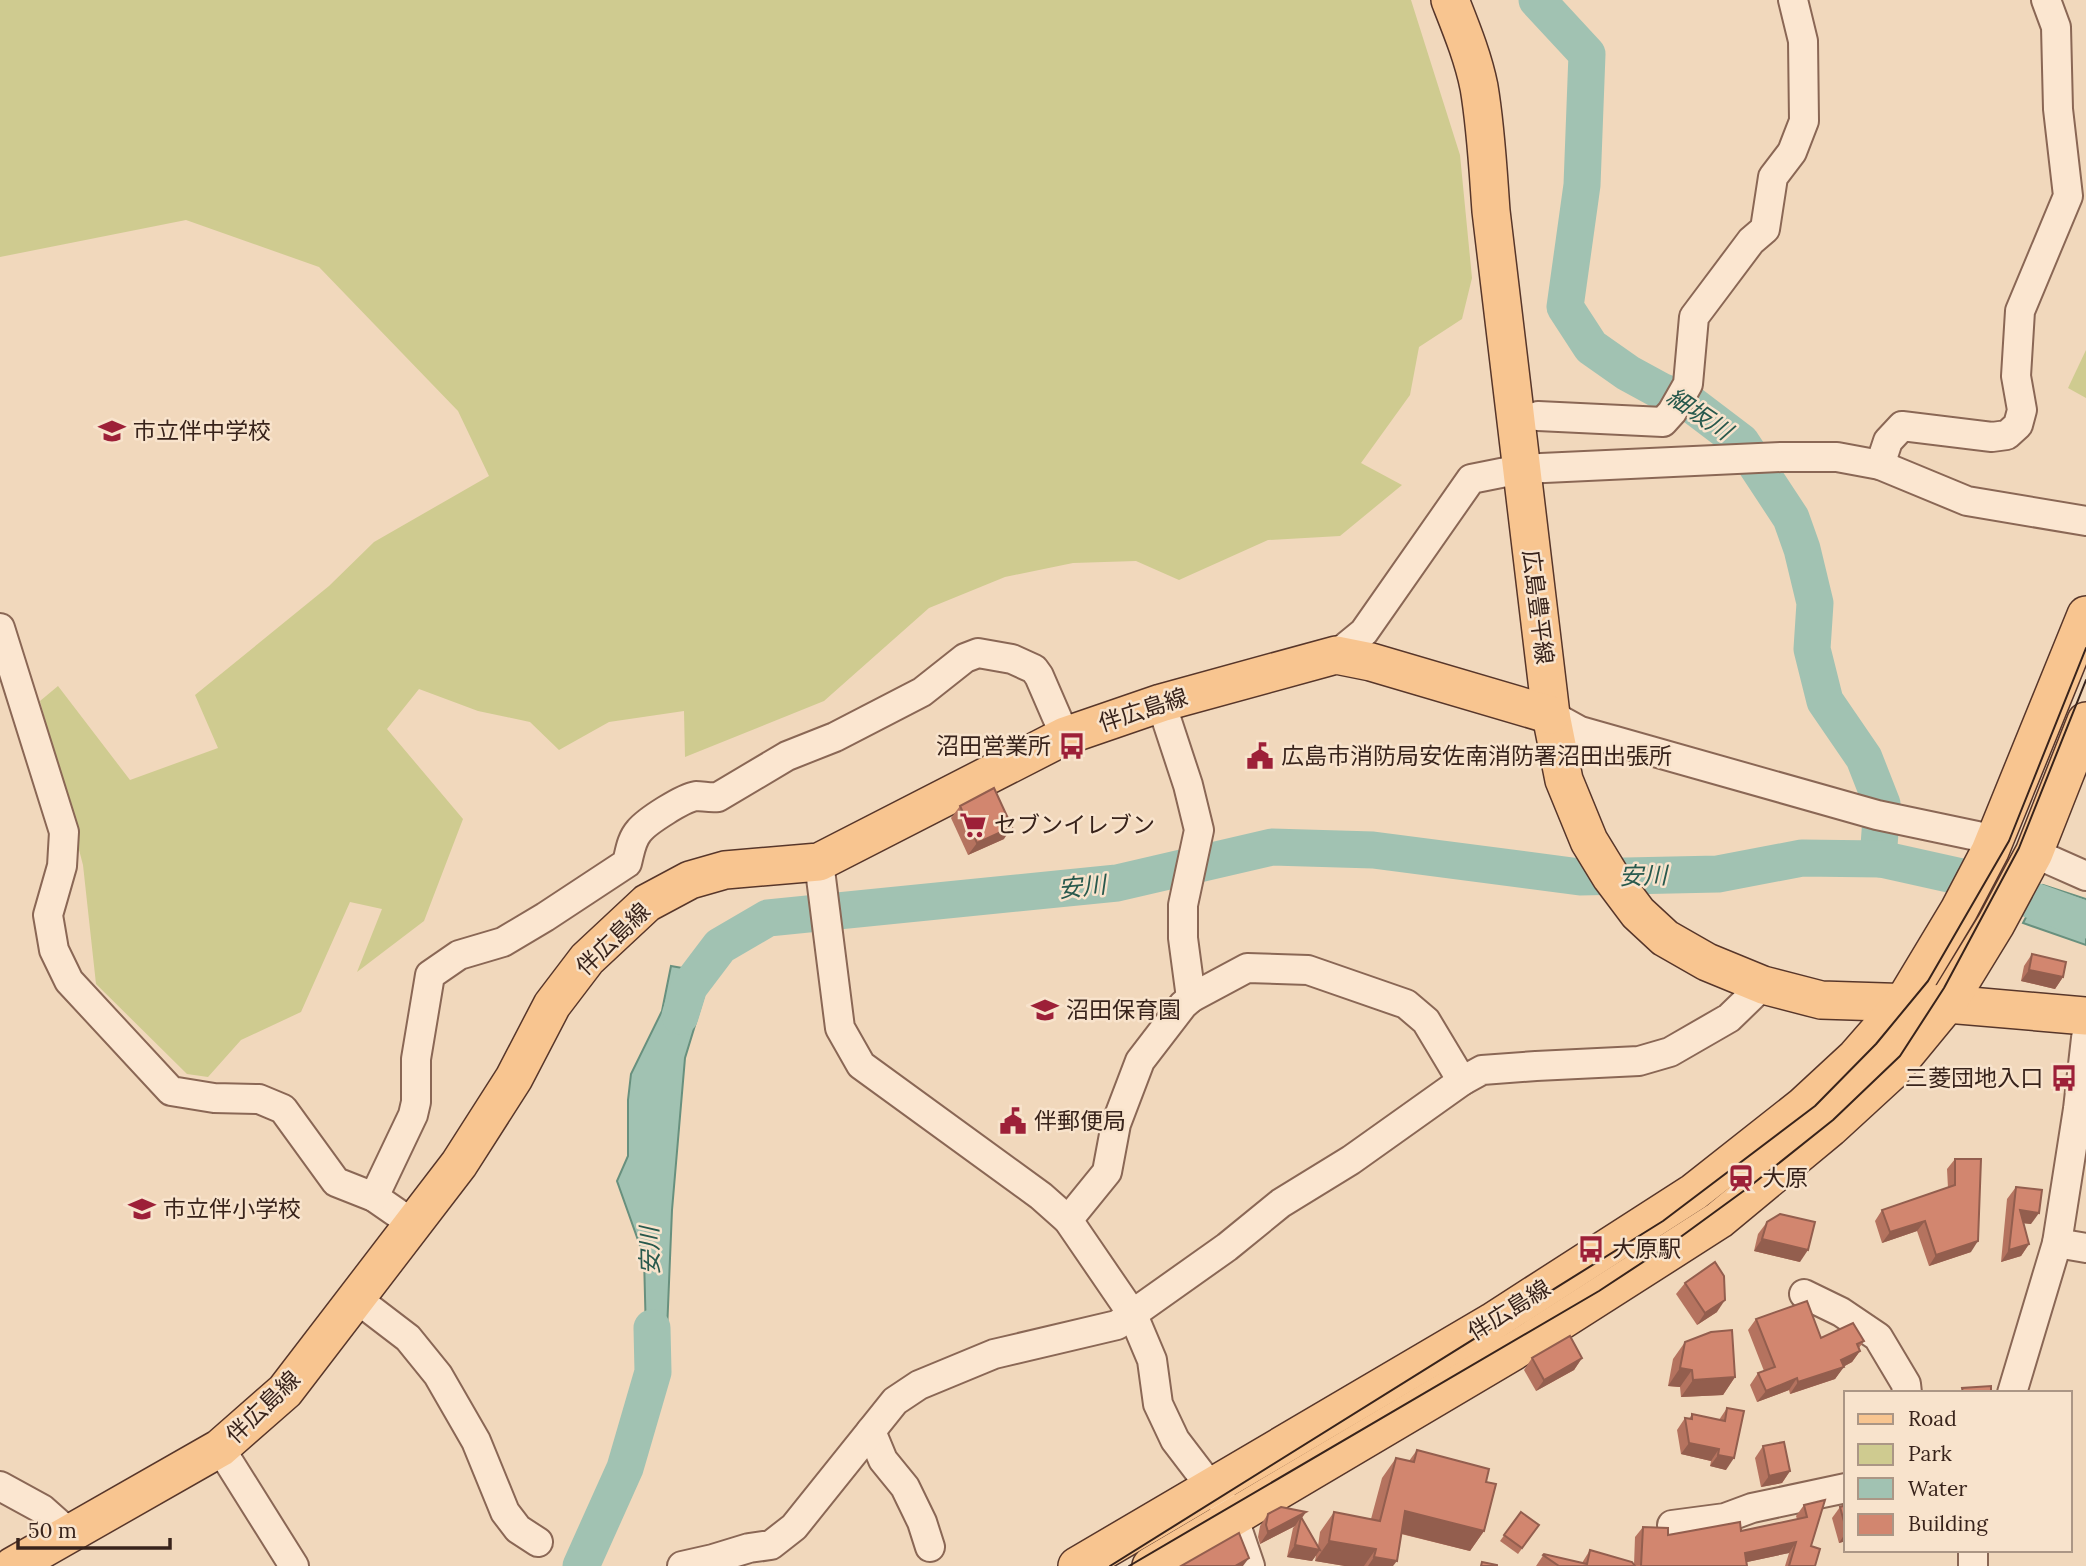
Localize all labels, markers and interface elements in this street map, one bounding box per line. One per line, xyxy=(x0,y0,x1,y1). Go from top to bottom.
water label: 細坂川 xyxy=(1661,381,1740,448)
school or university icon: 市立伴中学校 xyxy=(97,416,127,446)
place label: 市立伴中学校 xyxy=(133,416,271,445)
street label: 広島豊平線 xyxy=(1517,548,1560,666)
street label: 伴広島線 xyxy=(1095,682,1191,738)
place label: 沼田営業所 xyxy=(936,731,1051,760)
bus stop icon: 沼田営業所 xyxy=(1057,731,1087,761)
public building icon: 広島市消防局安佐南消防署沼田出張所 xyxy=(1245,741,1275,771)
place label: 広島市消防局安佐南消防署沼田出張所 xyxy=(1281,741,1672,770)
supermarket icon: セブンイレブン xyxy=(958,810,988,840)
place label: セブンイレブン xyxy=(994,810,1155,839)
water label: 安川 xyxy=(1619,860,1670,891)
water label: 安川 xyxy=(1056,868,1110,904)
street label: 伴広島線 xyxy=(569,896,656,981)
school or university icon: 沼田保育園 xyxy=(1030,995,1060,1025)
place label: 沼田保育園 xyxy=(1066,995,1181,1024)
place label: 三菱団地入口 xyxy=(1905,1063,2043,1092)
bus stop icon: 三菱団地入口 xyxy=(2049,1063,2079,1093)
public building icon: 伴郵便局 xyxy=(998,1106,1028,1136)
place label: 伴郵便局 xyxy=(1034,1106,1126,1135)
station icon: 大原 xyxy=(1726,1163,1756,1193)
place label: 大原 xyxy=(1762,1163,1808,1192)
school or university icon: 市立伴小学校 xyxy=(127,1194,157,1224)
place label: 市立伴小学校 xyxy=(163,1194,301,1223)
water label: 安川 xyxy=(634,1224,665,1275)
bus stop icon: 大原駅 xyxy=(1576,1234,1606,1264)
place label: 大原駅 xyxy=(1612,1234,1681,1263)
street label: 伴広島線 xyxy=(1462,1273,1555,1346)
street label: 伴広島線 xyxy=(219,1364,306,1449)
legend xyxy=(1844,1391,2072,1552)
text: Road xyxy=(1908,1405,1957,1432)
text: Park xyxy=(1908,1440,1952,1467)
text: Water xyxy=(1908,1475,1967,1502)
scale bar xyxy=(18,1506,170,1550)
text: Building xyxy=(1908,1510,1988,1537)
text: 50 m xyxy=(28,1517,77,1544)

